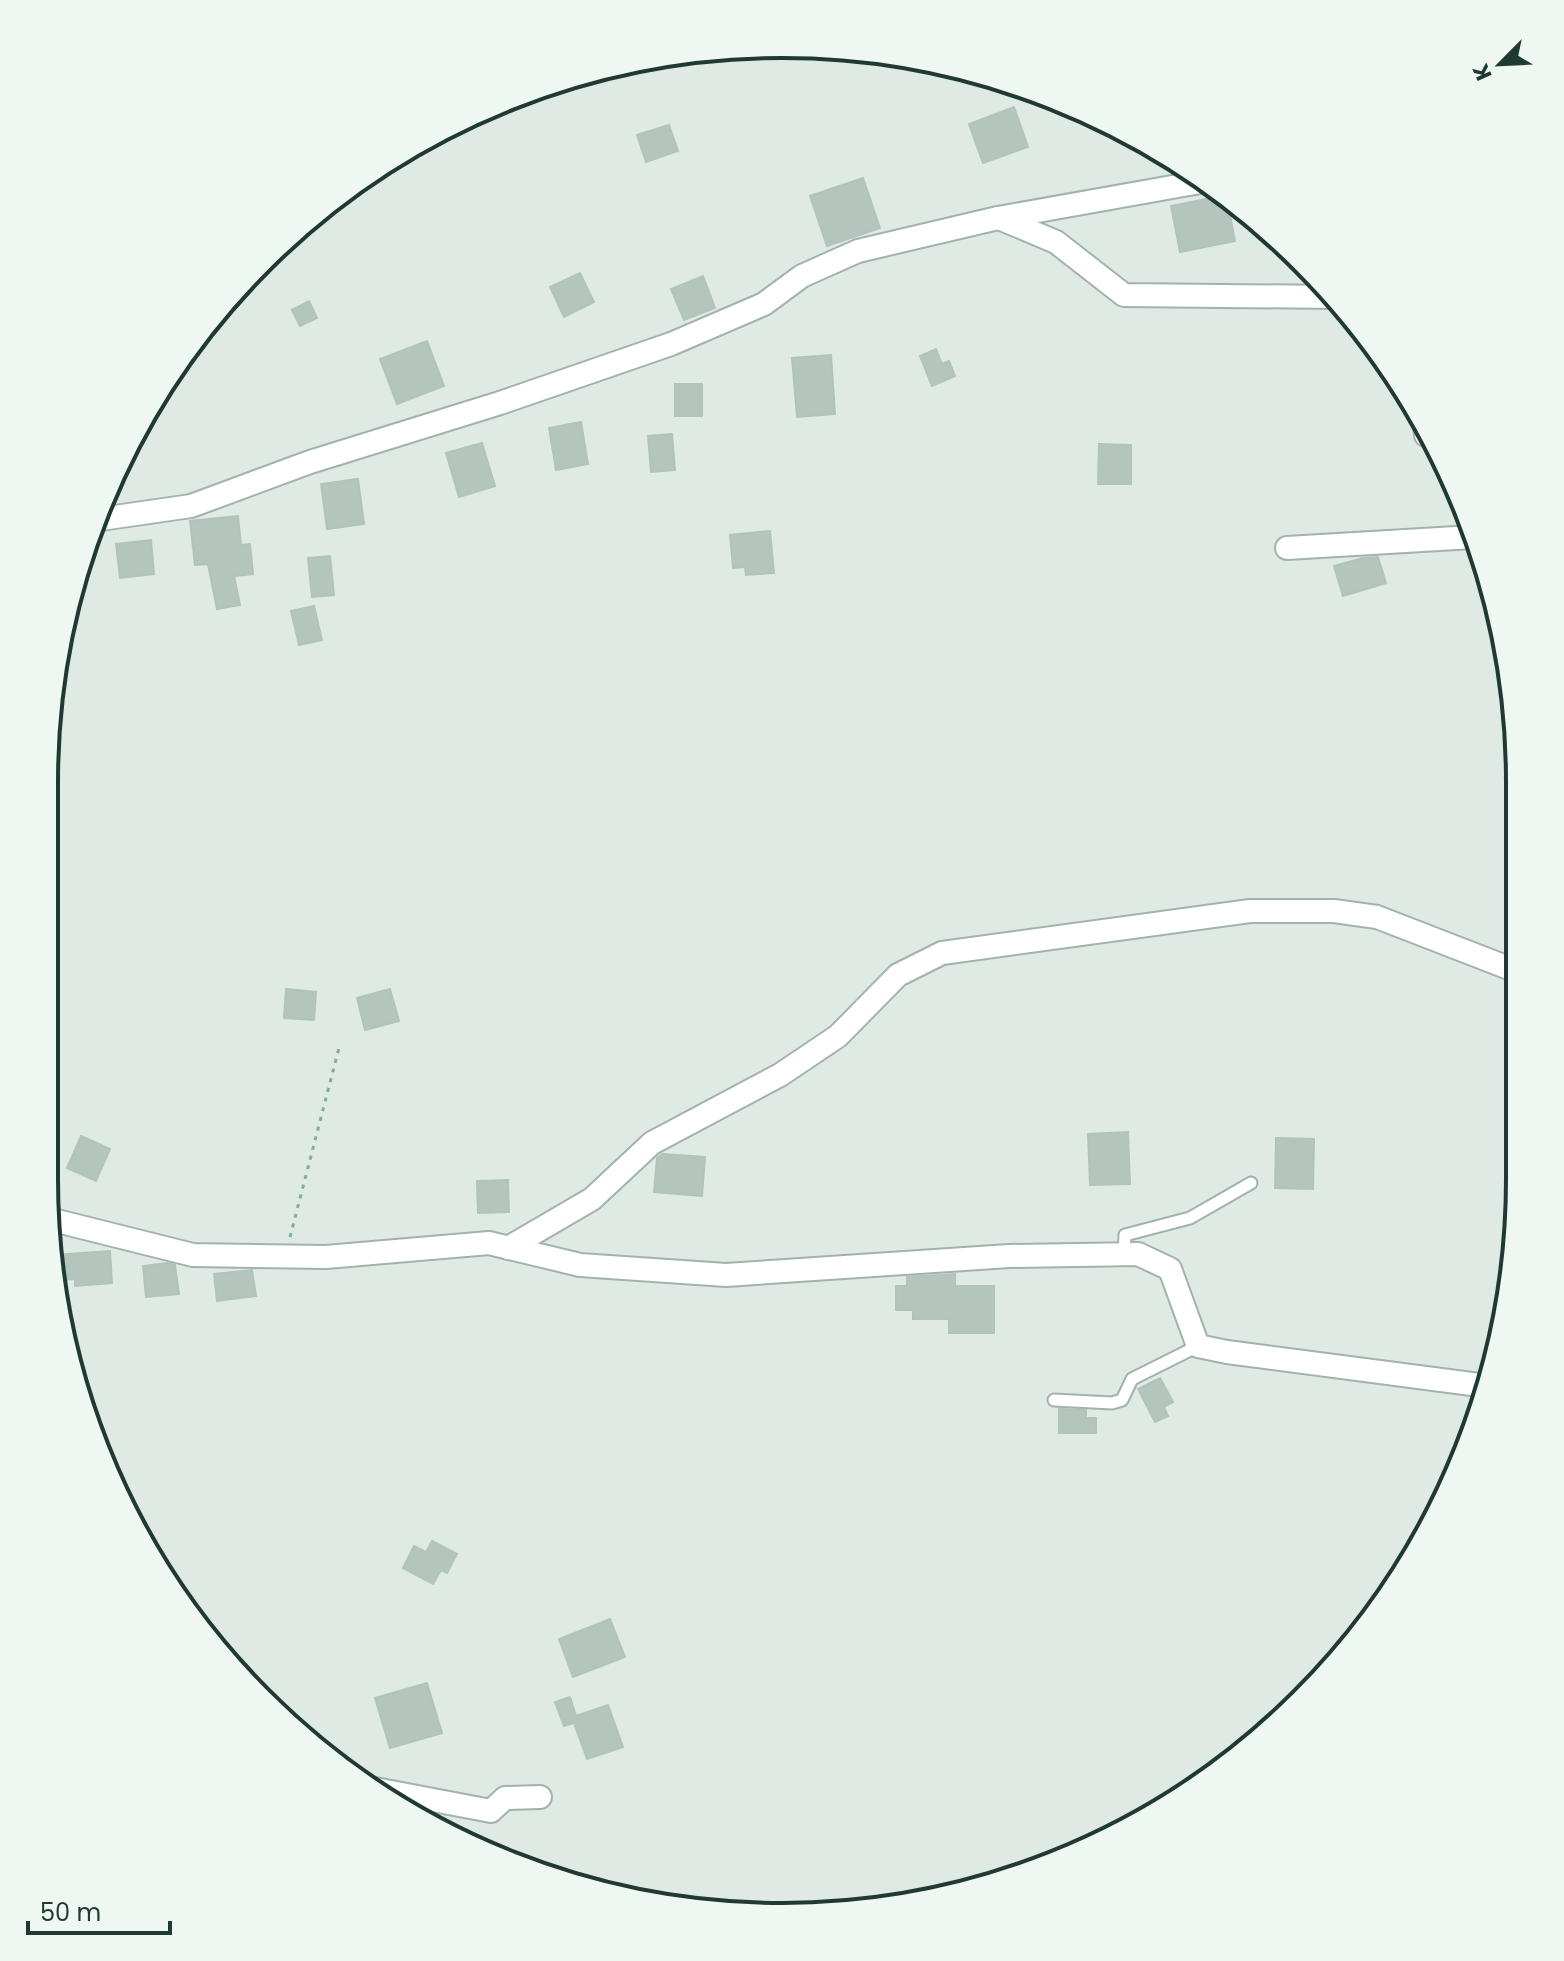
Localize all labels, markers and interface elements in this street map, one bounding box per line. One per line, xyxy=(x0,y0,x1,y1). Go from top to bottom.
north arrow xyxy=(1460,24,1540,104)
text: K xyxy=(1465,59,1499,85)
scale bar xyxy=(28,1885,170,1935)
text: 50 m xyxy=(40,1896,101,1929)

